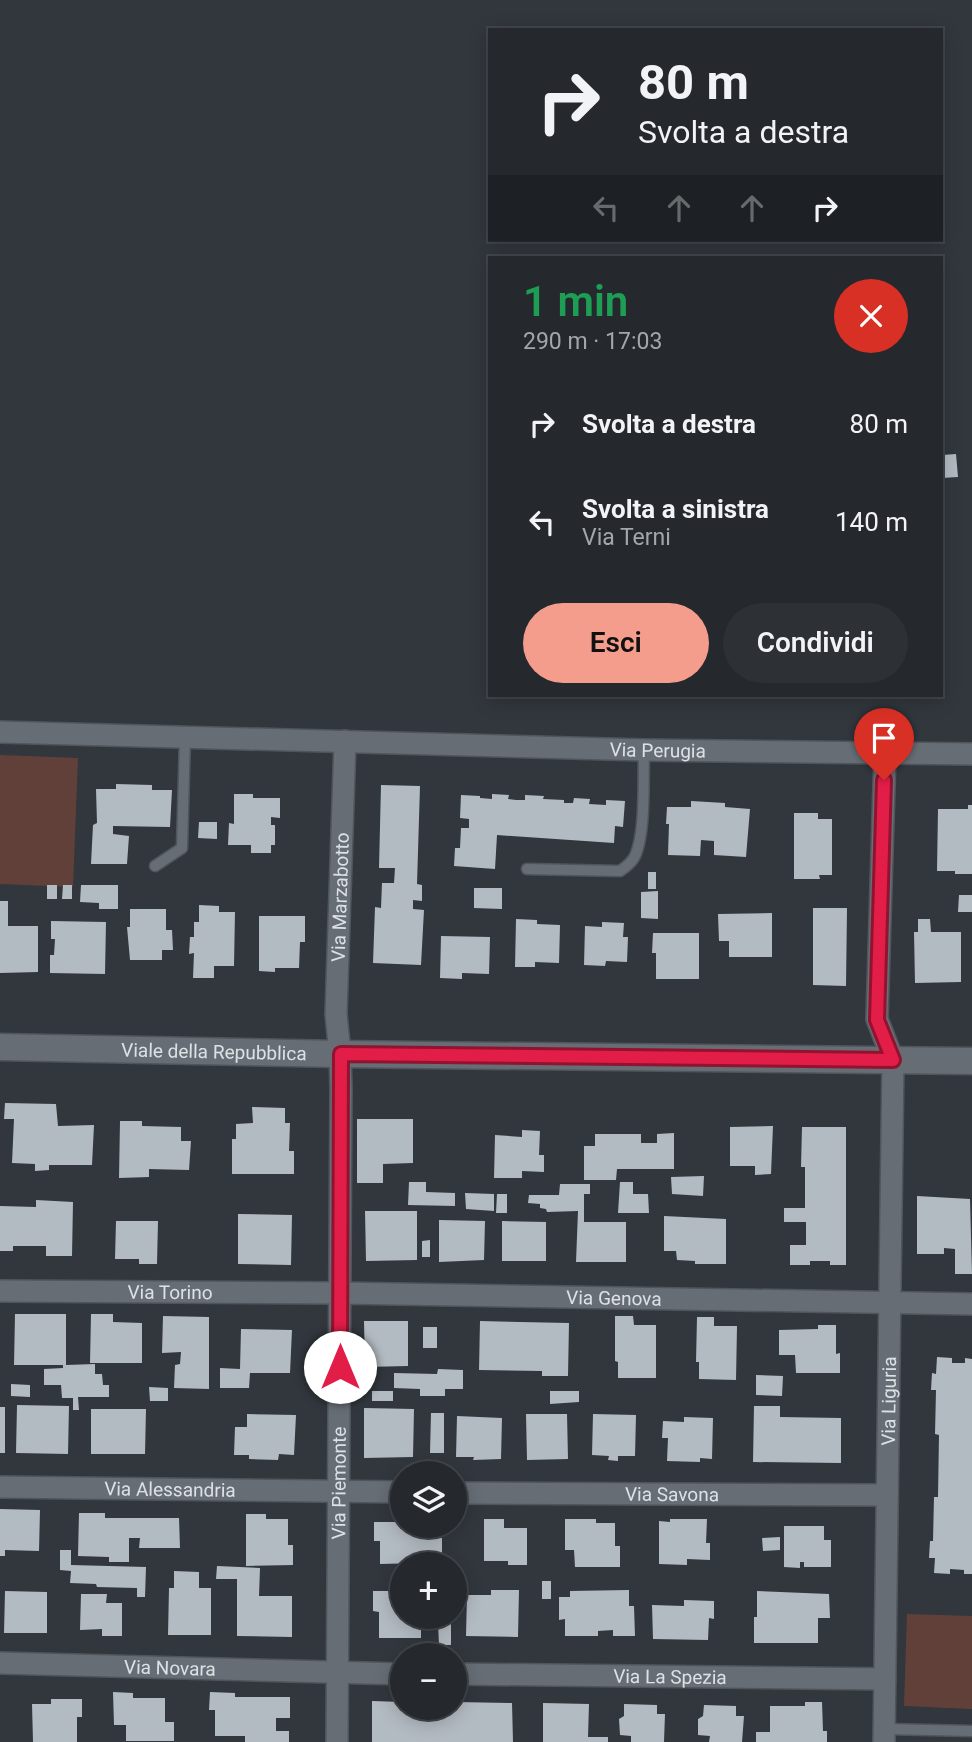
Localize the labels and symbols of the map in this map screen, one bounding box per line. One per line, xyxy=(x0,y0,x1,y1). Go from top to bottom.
pin xyxy=(854,708,914,780)
street label: Via Perugia xyxy=(609,738,706,763)
street label: Via Marzabotto xyxy=(327,832,354,962)
street label: Viale della Repubblica xyxy=(121,1038,307,1065)
street label: Via Torino xyxy=(127,1281,213,1304)
street label: Via Genova xyxy=(566,1286,662,1311)
position arrow xyxy=(303,1330,377,1404)
street label: Via Liguria xyxy=(877,1356,901,1446)
street label: Via Piemonte xyxy=(327,1427,351,1539)
street label: Via Alessandria xyxy=(104,1477,236,1502)
street label: Via Savona xyxy=(625,1483,719,1506)
street label: Via Novara xyxy=(124,1655,216,1681)
street label: Via La Spezia xyxy=(613,1665,727,1689)

